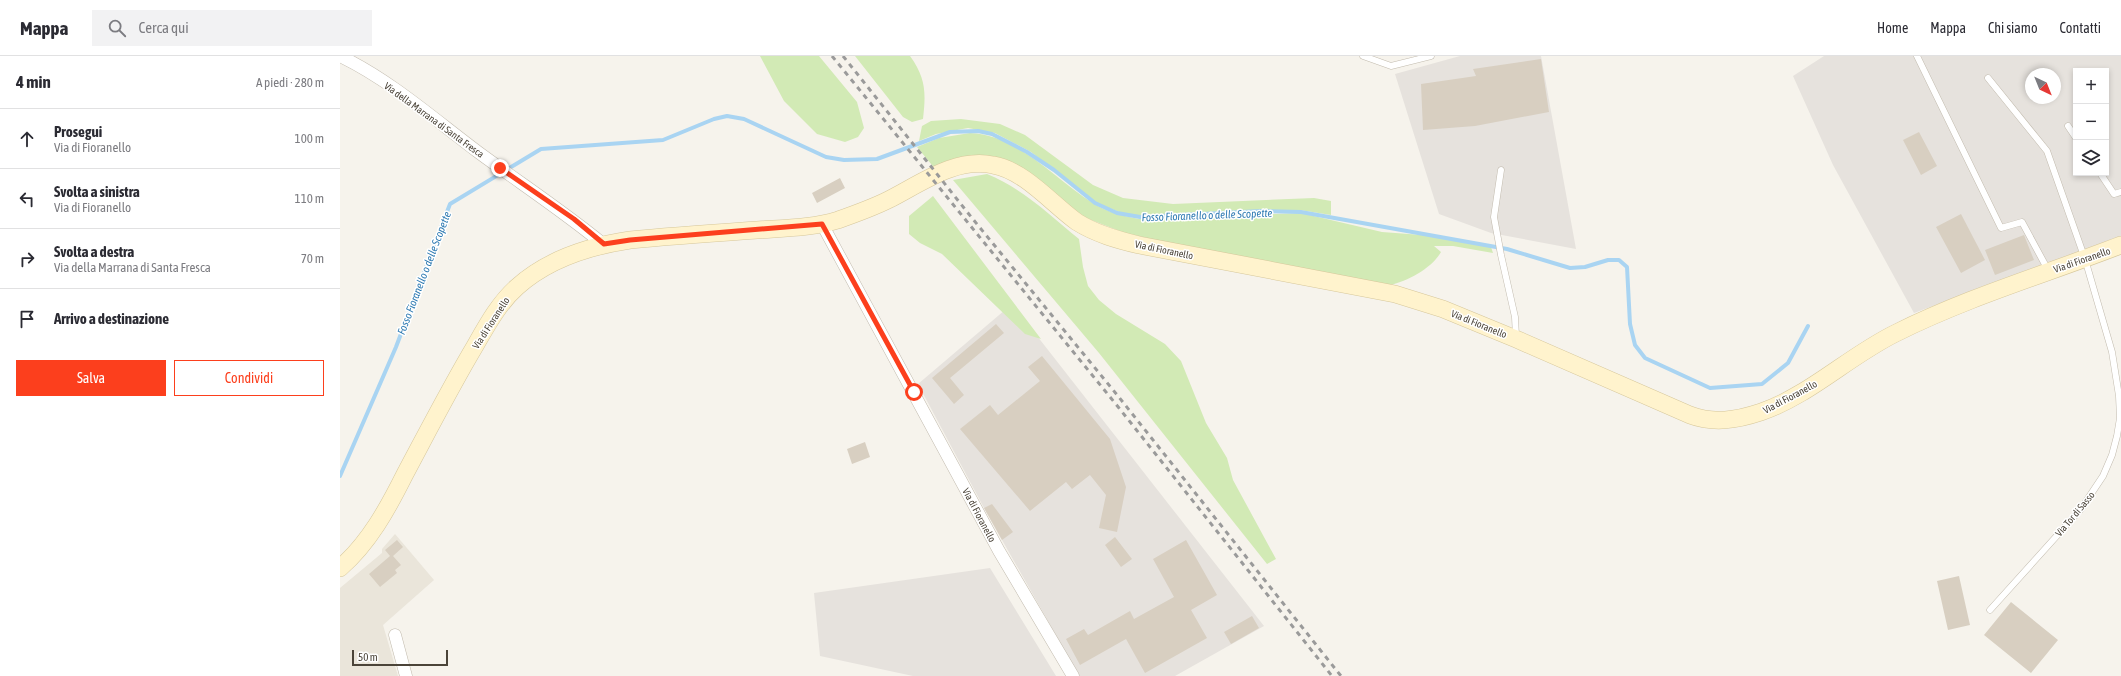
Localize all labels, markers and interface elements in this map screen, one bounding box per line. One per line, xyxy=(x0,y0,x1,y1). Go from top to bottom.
search box xyxy=(92,10,372,46)
text: Mappa xyxy=(20,17,68,39)
icon: search xyxy=(106,17,128,39)
text: Cerca qui xyxy=(138,19,189,36)
text: Home xyxy=(1877,20,1908,36)
text: Mappa xyxy=(1930,20,1966,36)
text: Chi siamo xyxy=(1988,20,2038,36)
text: Contatti xyxy=(2060,20,2101,36)
north arrow xyxy=(2025,68,2061,104)
map controls xyxy=(2073,68,2109,176)
button: + xyxy=(2073,68,2109,104)
text: 4 min xyxy=(16,72,51,92)
text: A piedi · 280 m xyxy=(256,75,324,90)
street label: Via della Marrana di Santa Fresca xyxy=(382,80,486,160)
button: − xyxy=(2073,104,2109,140)
text: Prosegui xyxy=(54,123,102,140)
icon: ahead xyxy=(16,128,38,150)
text: 100 m xyxy=(295,131,324,146)
text: Via di Fioranello xyxy=(54,140,131,155)
button: layers xyxy=(2073,140,2109,176)
route end xyxy=(491,159,509,177)
text: Svolta a sinistra xyxy=(54,183,140,200)
icon: left xyxy=(16,188,38,210)
text: 110 m xyxy=(295,191,324,206)
text: Via di Fioranello xyxy=(54,200,131,215)
water label: Fosso Fioranello o delle Scopette xyxy=(1141,207,1273,223)
water label: Fosso Fioranello o delle Scopette xyxy=(395,210,453,336)
street label: Via di Fioranello xyxy=(1134,238,1194,262)
text: Svolta a destra xyxy=(54,243,134,260)
street label: Via di Fioranello xyxy=(2052,245,2112,275)
icon: right xyxy=(16,248,38,270)
text: 70 m xyxy=(301,251,324,266)
text: Via della Marrana di Santa Fresca xyxy=(54,260,211,275)
street label: Via di Fioranello xyxy=(470,295,512,351)
icon: arrive xyxy=(16,308,38,330)
street label: Via di Fioranello xyxy=(1449,308,1509,340)
text: Arrivo a destinazione xyxy=(54,310,169,327)
button: Salva xyxy=(16,360,166,396)
button: Condividi xyxy=(174,360,324,396)
street label: Via di Fioranello xyxy=(1761,378,1819,416)
route start xyxy=(905,383,923,401)
street label: Via di Fioranello xyxy=(960,486,998,544)
street label: Via Tor di Sasso xyxy=(2053,489,2097,539)
scale bar xyxy=(352,648,448,667)
text: 50 m xyxy=(358,651,378,663)

